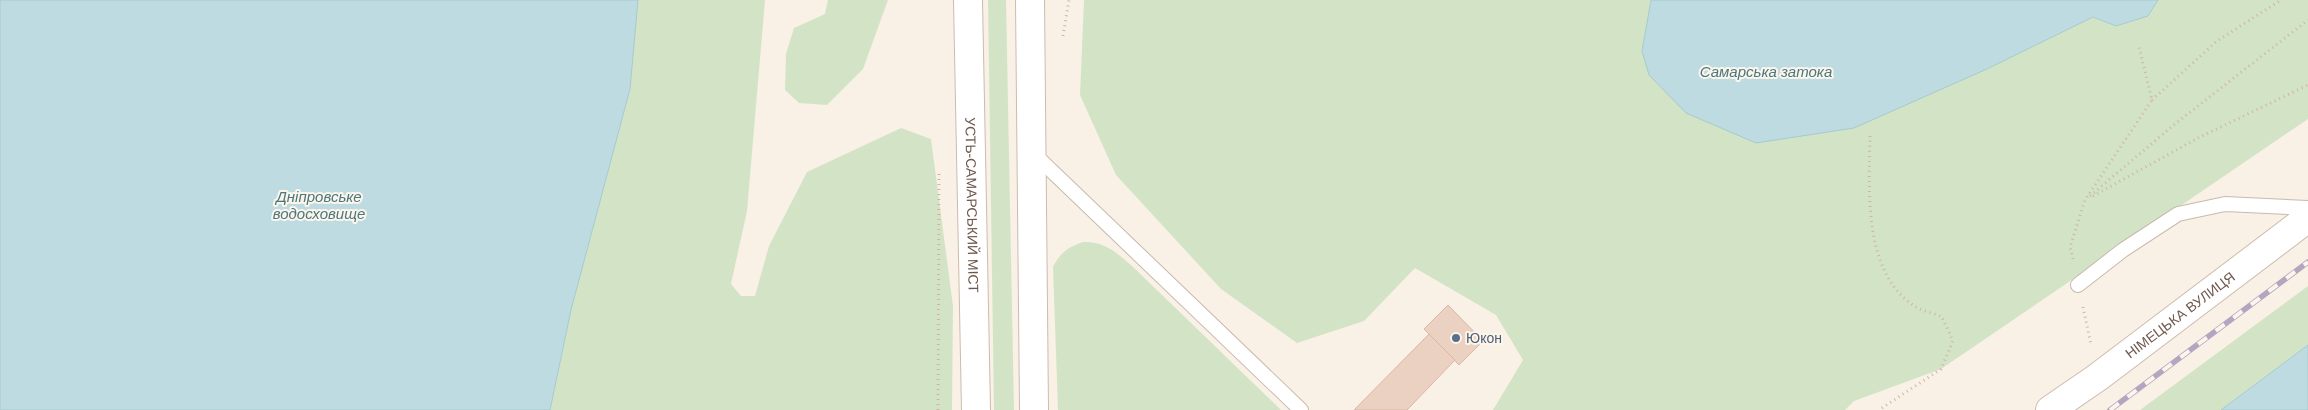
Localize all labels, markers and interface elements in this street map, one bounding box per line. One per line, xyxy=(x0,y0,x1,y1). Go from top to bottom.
water label: Самарська затока xyxy=(1700,63,1832,80)
street label: УСТЬ-САМАРСЬКИЙ МІСТ xyxy=(962,117,982,293)
water label: Дніпровське водосховище xyxy=(273,188,365,222)
street label: НІМЕЦЬКА ВУЛИЦЯ xyxy=(2122,268,2238,362)
place label: Юкон xyxy=(1466,330,1502,346)
marker: Юкон xyxy=(1450,332,1462,344)

